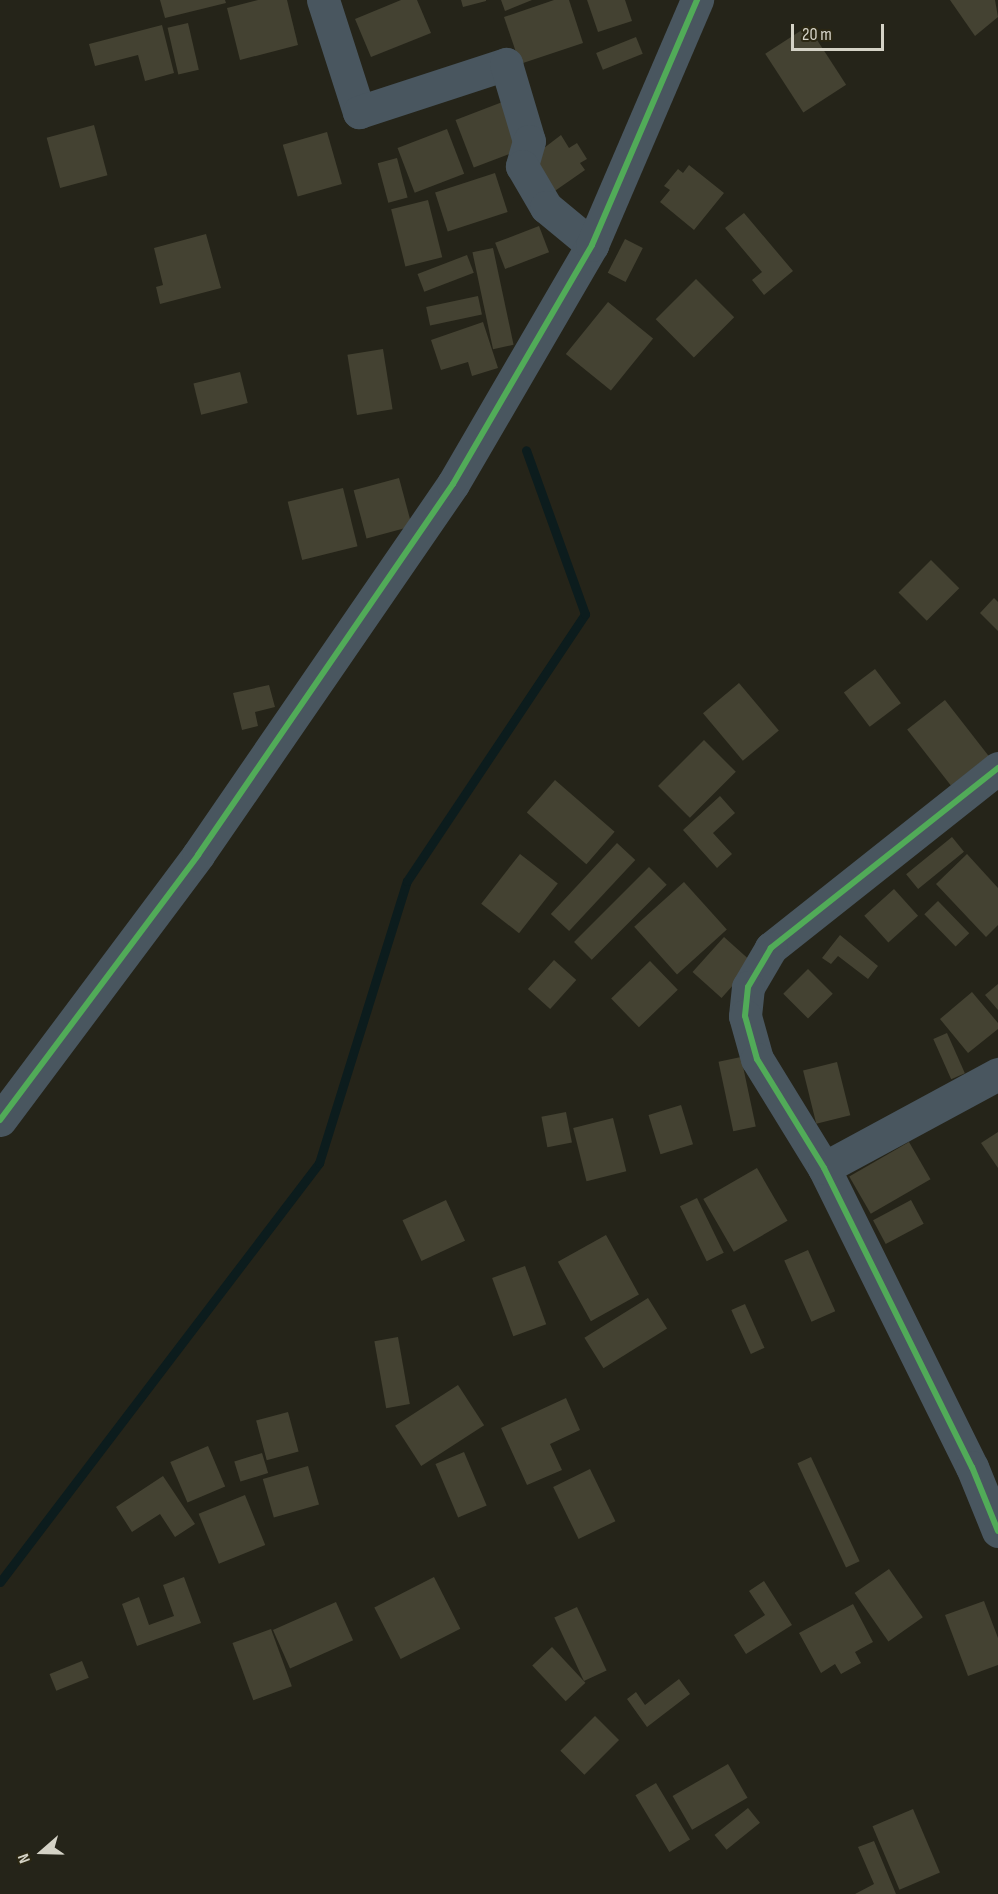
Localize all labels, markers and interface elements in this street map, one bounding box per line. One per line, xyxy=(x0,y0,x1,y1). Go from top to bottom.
scale bar xyxy=(794,12,887,50)
text: 20 m xyxy=(802,24,832,45)
north arrow xyxy=(12,1822,72,1882)
text: N xyxy=(14,1851,35,1866)

